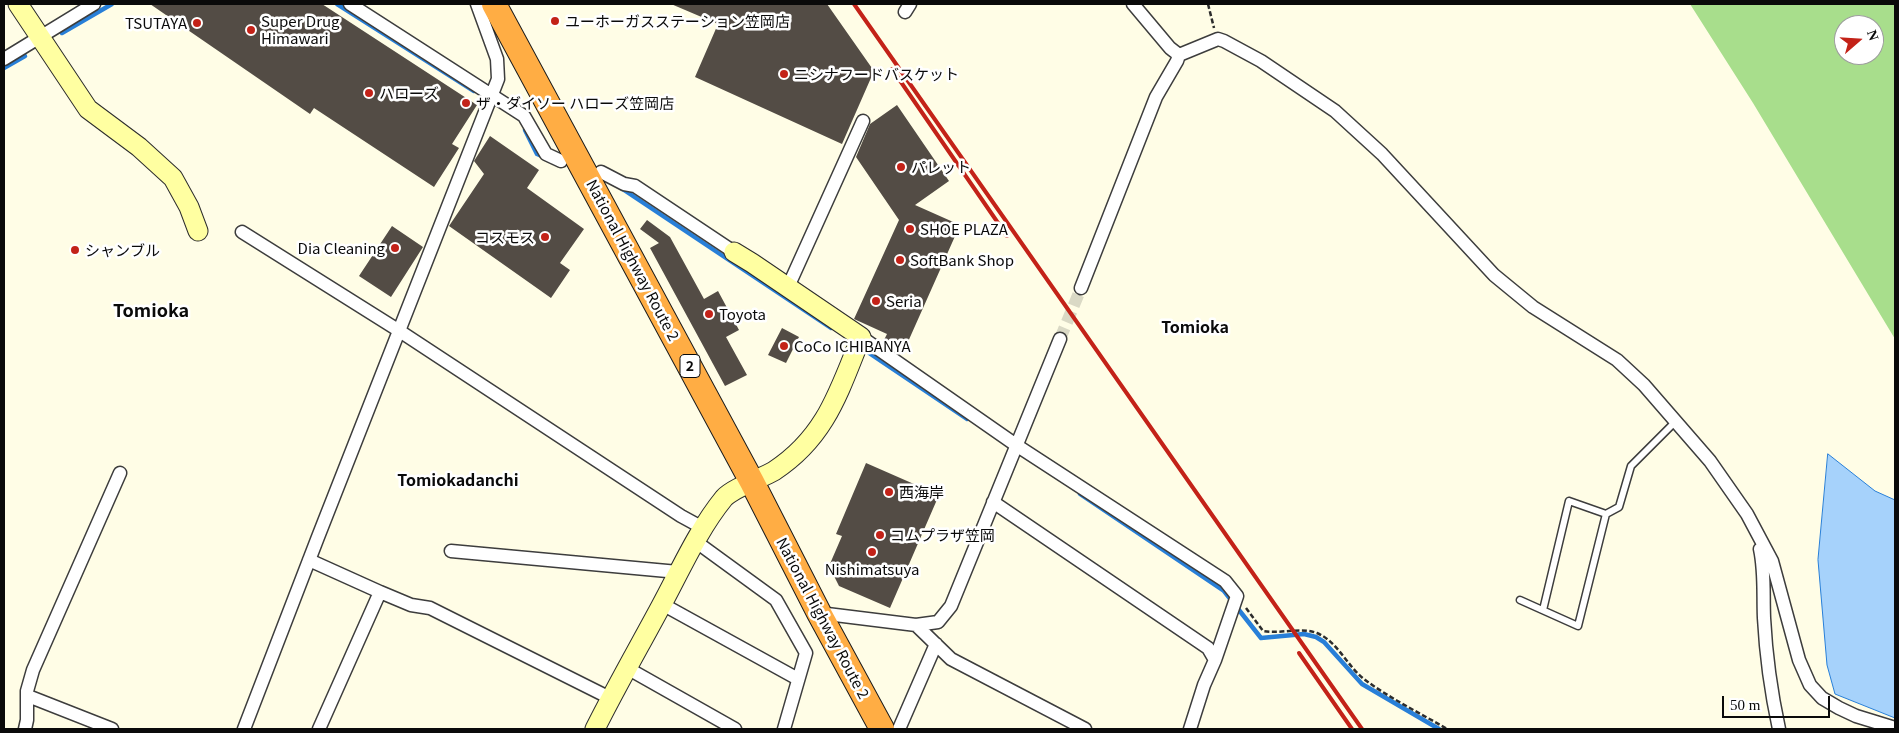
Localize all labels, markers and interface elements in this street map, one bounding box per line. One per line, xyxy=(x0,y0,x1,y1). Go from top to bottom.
place label: Super Drug Himawari xyxy=(261,12,340,47)
place label: ユーホーガスステーション笠岡店 xyxy=(565,12,790,30)
place label: TSUTAYA xyxy=(125,14,187,32)
marker: ユーホーガスステーション笠岡店 xyxy=(549,15,561,27)
north arrow xyxy=(1834,15,1884,65)
marker: TSUTAYA xyxy=(191,17,203,29)
marker: Super Drug Himawari xyxy=(245,24,257,36)
text: N xyxy=(1864,28,1881,43)
place label: ニシナフードバスケット xyxy=(794,65,959,83)
marker: ニシナフードバスケット xyxy=(778,68,790,80)
place label: ハローズ xyxy=(379,84,439,102)
marker: ハローズ xyxy=(363,87,375,99)
place label: ザ・ダイソー ハローズ笠岡店 xyxy=(476,94,674,112)
marker: ザ・ダイソー ハローズ笠岡店 xyxy=(460,97,472,109)
place label: パレット xyxy=(911,158,971,176)
marker: パレット xyxy=(895,161,907,173)
street label: National Highway Route 2 xyxy=(583,176,683,344)
place label: SHOE PLAZA xyxy=(920,220,1008,238)
marker: SHOE PLAZA xyxy=(904,223,916,235)
place label: コスモス xyxy=(475,228,535,246)
marker: コスモス xyxy=(539,231,551,243)
place label: Dia Cleaning xyxy=(298,239,385,257)
place label: シャンブル xyxy=(85,241,160,259)
marker: Dia Cleaning xyxy=(389,242,401,254)
marker: シャンブル xyxy=(69,244,81,256)
place label: SoftBank Shop xyxy=(910,251,1014,269)
marker: SoftBank Shop xyxy=(894,254,906,266)
place label: Seria xyxy=(886,292,922,310)
marker: Seria xyxy=(870,295,882,307)
district label: Tomioka xyxy=(113,299,189,321)
place label: Toyota xyxy=(719,305,766,323)
marker: Toyota xyxy=(703,308,715,320)
district label: Tomioka xyxy=(1161,317,1229,337)
place label: CoCo ICHIBANYA xyxy=(794,337,911,355)
marker: CoCo ICHIBANYA xyxy=(778,340,790,352)
road number: 2 xyxy=(680,354,700,378)
district label: Tomiokadanchi xyxy=(397,470,519,490)
place label: 西海岸 xyxy=(899,483,944,501)
marker: 西海岸 xyxy=(883,486,895,498)
place label: コムプラザ笠岡 xyxy=(890,526,995,544)
marker: コムプラザ笠岡 xyxy=(874,529,886,541)
street label: National Highway Route 2 xyxy=(773,534,873,702)
marker: Nishimatsuya xyxy=(866,546,878,558)
place label: Nishimatsuya xyxy=(825,560,919,578)
scale bar xyxy=(1724,686,1832,718)
text: 50 m xyxy=(1730,697,1760,713)

